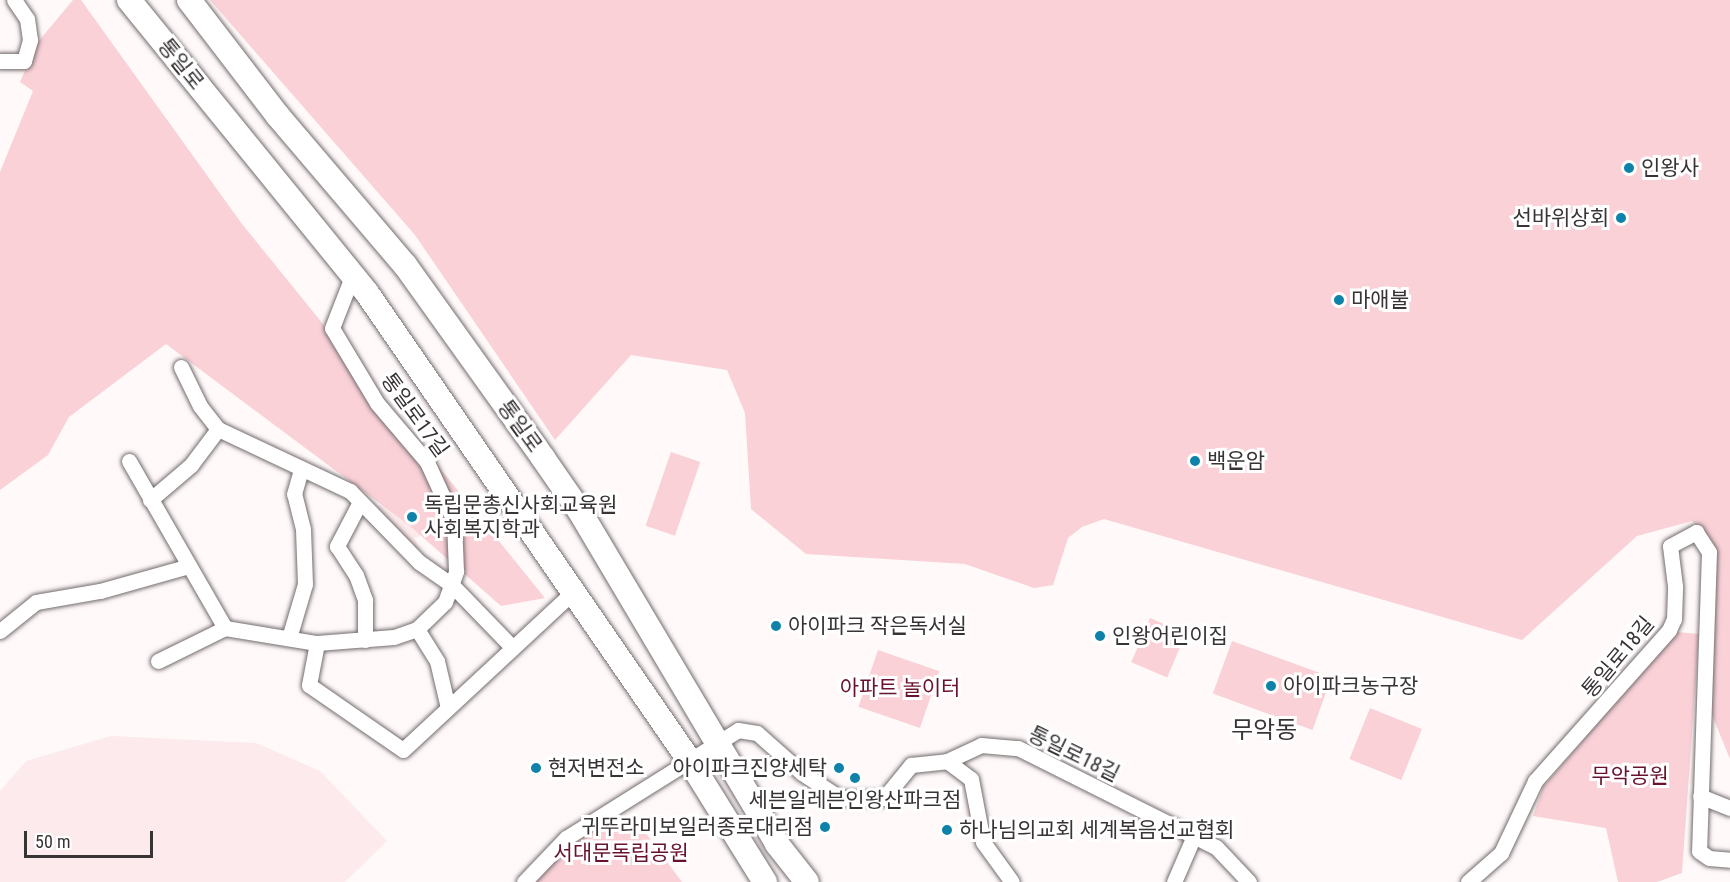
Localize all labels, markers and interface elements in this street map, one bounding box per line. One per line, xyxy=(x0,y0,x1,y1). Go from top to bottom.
street label: 통일로 xyxy=(153,34,209,94)
place label: 인왕사 xyxy=(1641,155,1699,181)
marker: 인왕사 xyxy=(1622,161,1636,175)
place label: 선바위상회 xyxy=(1512,205,1609,231)
marker: 선바위상회 xyxy=(1614,211,1628,225)
place label: 마애불 xyxy=(1351,287,1409,313)
marker: 마애불 xyxy=(1332,293,1346,307)
street label: 통일로17길 xyxy=(376,368,454,462)
street label: 통일로 xyxy=(493,395,547,457)
place label: 백운암 xyxy=(1207,448,1265,474)
marker: 백운암 xyxy=(1188,454,1202,468)
place label: 독립문총신사회교육원 사회복지학과 xyxy=(424,492,617,542)
marker: 독립문총신사회교육원 사회복지학과 xyxy=(405,510,419,524)
street label: 통일로18길 xyxy=(1577,611,1659,703)
place label: 아이파크 작은독서실 xyxy=(788,613,967,639)
marker: 아이파크 작은독서실 xyxy=(769,619,783,633)
place label: 인왕어린이집 xyxy=(1112,623,1228,649)
marker: 인왕어린이집 xyxy=(1093,629,1107,643)
place label: 아이파크농구장 xyxy=(1283,673,1418,699)
park label: 아파트 놀이터 xyxy=(840,675,960,701)
marker: 아이파크농구장 xyxy=(1264,679,1278,693)
district label: 무악동 xyxy=(1231,717,1297,745)
street label: 통일로18길 xyxy=(1024,721,1124,787)
place label: 현저변전소 xyxy=(548,755,645,781)
place label: 아이파크진양세탁 xyxy=(672,755,827,781)
marker: 현저변전소 xyxy=(529,761,543,775)
marker: 아이파크진양세탁 xyxy=(832,761,846,775)
park label: 무악공원 xyxy=(1591,763,1669,789)
marker: 세븐일레븐인왕산파크점 xyxy=(848,771,862,785)
place label: 세븐일레븐인왕산파크점 xyxy=(749,787,961,813)
place label: 귀뚜라미보일러종로대리점 xyxy=(581,814,813,840)
place label: 하나님의교회 세계복음선교협회 xyxy=(959,817,1234,843)
scale bar xyxy=(27,819,156,857)
marker: 귀뚜라미보일러종로대리점 xyxy=(818,820,832,834)
marker: 하나님의교회 세계복음선교협회 xyxy=(940,823,954,837)
text: 50 m xyxy=(35,831,70,852)
park label: 서대문독립공원 xyxy=(553,840,689,866)

